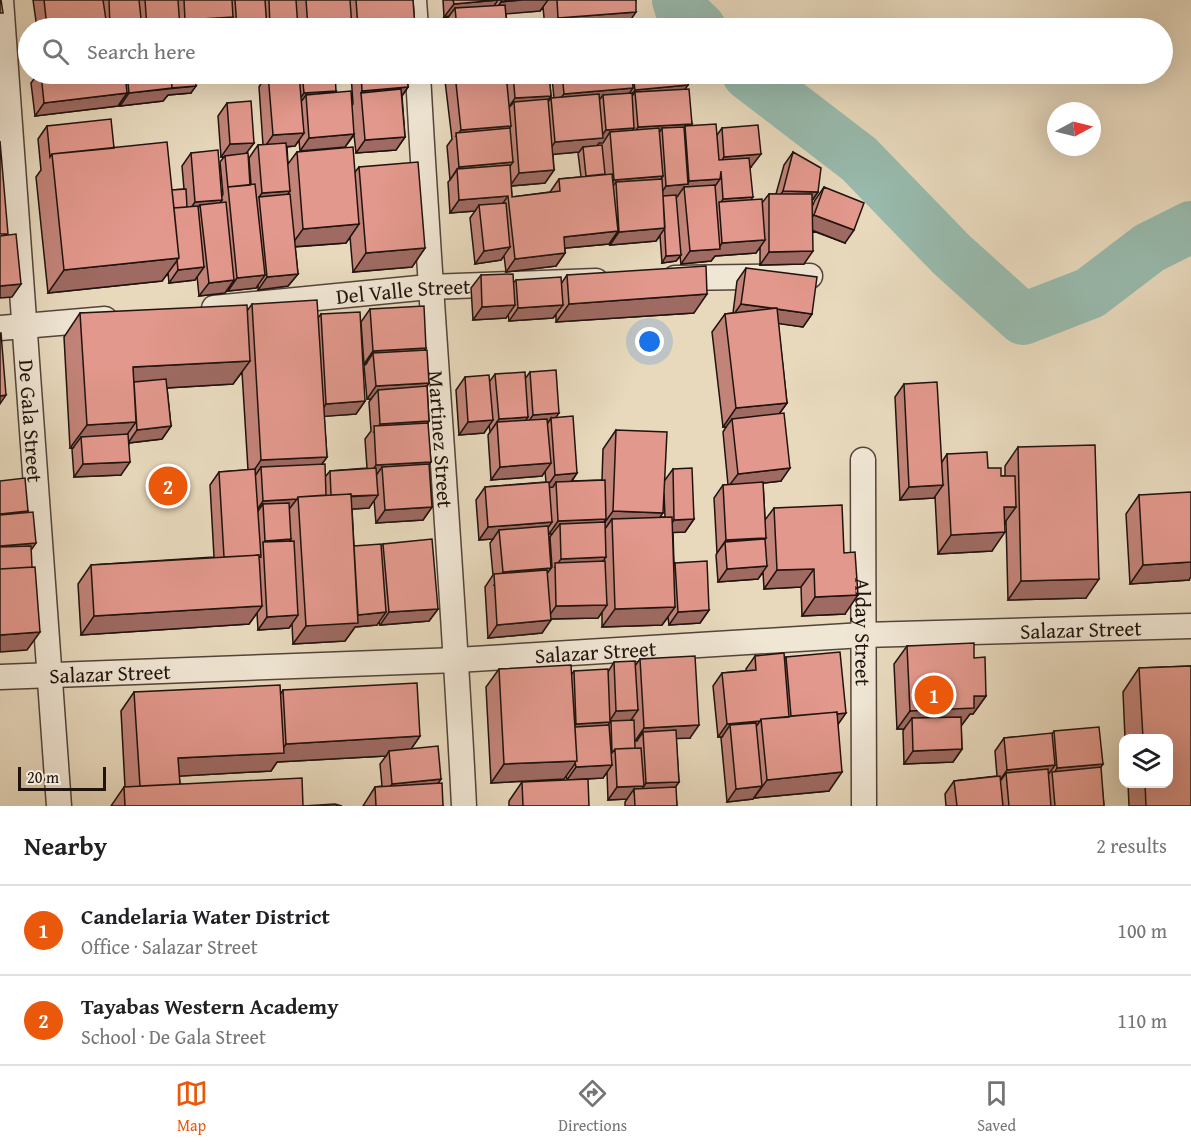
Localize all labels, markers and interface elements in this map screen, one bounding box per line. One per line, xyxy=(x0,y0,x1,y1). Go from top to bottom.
search box xyxy=(18,18,1173,84)
icon: search xyxy=(39,35,72,68)
text: Search here xyxy=(87,35,196,67)
north arrow xyxy=(1047,102,1101,156)
street label: Del Valle Street xyxy=(334,270,472,312)
your location xyxy=(635,327,664,356)
street label: De Gala Street xyxy=(11,358,51,484)
street label: Martinez Street xyxy=(421,369,462,510)
pin: 2 xyxy=(148,464,188,508)
street label: Alday Street xyxy=(848,578,879,687)
street label: Salazar Street xyxy=(1020,612,1143,646)
street label: Salazar Street xyxy=(534,632,658,671)
street label: Salazar Street xyxy=(49,655,172,691)
pin: 1 xyxy=(914,672,954,718)
map controls xyxy=(1119,734,1173,788)
button: layers xyxy=(1119,734,1173,788)
scale bar xyxy=(18,764,106,792)
text: 20 m xyxy=(27,765,59,789)
text: Nearby xyxy=(24,826,107,865)
text: 2 results xyxy=(1096,831,1167,860)
text: Candelaria Water District xyxy=(81,900,330,932)
text: 1 xyxy=(38,916,49,945)
text: 100 m xyxy=(1117,916,1167,945)
text: Office · Salazar Street xyxy=(81,932,258,961)
text: Tayabas Western Academy xyxy=(81,990,338,1022)
text: 2 xyxy=(38,1006,49,1035)
text: 110 m xyxy=(1117,1006,1167,1035)
text: School · De Gala Street xyxy=(81,1022,266,1051)
tab: Map xyxy=(175,1077,208,1137)
tab: Directions xyxy=(558,1077,627,1137)
tab: Saved xyxy=(977,1077,1016,1137)

